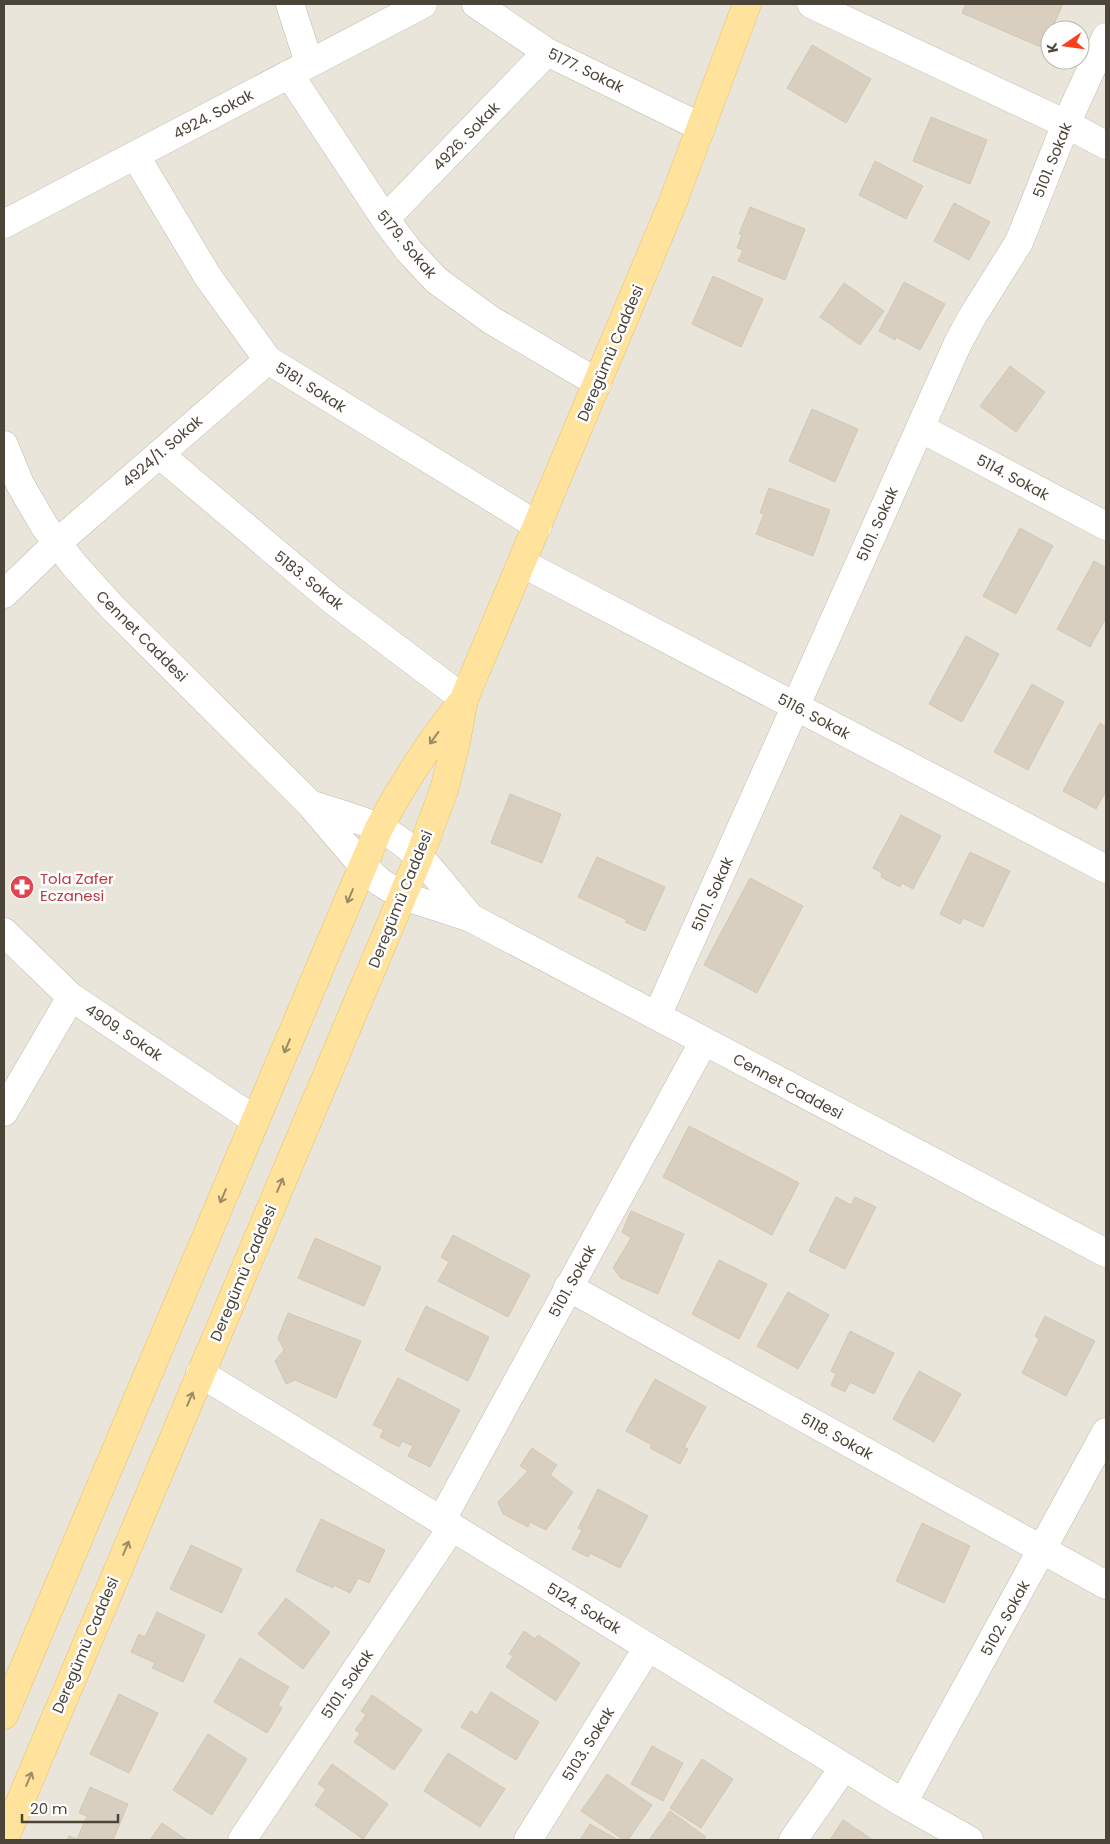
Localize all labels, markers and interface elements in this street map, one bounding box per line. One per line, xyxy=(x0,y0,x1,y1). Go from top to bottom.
north arrow xyxy=(1040,20,1090,70)
text: K xyxy=(1041,41,1063,55)
street label: 5177. Sokak xyxy=(545,43,628,97)
street label: 4924. Sokak xyxy=(169,84,257,144)
street label: 4926. Sokak xyxy=(428,97,504,175)
street label: 5101. Sokak xyxy=(1027,119,1077,201)
street label: 5179. Sokak xyxy=(372,205,442,283)
street label: Deregümü Caddesi xyxy=(572,282,648,424)
street label: 5181. Sokak xyxy=(272,357,351,417)
street label: 4924/1. Sokak xyxy=(117,410,207,492)
street label: 5114. Sokak xyxy=(973,449,1053,505)
street label: 5101. Sokak xyxy=(851,483,903,565)
street label: 5183. Sokak xyxy=(270,546,348,615)
street label: Cennet Caddesi xyxy=(92,586,192,686)
street label: 5116. Sokak xyxy=(774,688,854,744)
one-way arrow xyxy=(429,731,439,745)
street label: Deregümü Caddesi xyxy=(363,827,437,971)
street label: 5101. Sokak xyxy=(686,853,738,935)
place label: Tola Zafer Eczanesi xyxy=(40,868,114,906)
pharmacy icon: Tola Zafer Eczanesi xyxy=(9,874,35,900)
one-way arrow xyxy=(345,888,354,903)
street label: 4909. Sokak xyxy=(81,998,167,1066)
one-way arrow xyxy=(281,1038,291,1053)
street label: Cennet Caddesi xyxy=(729,1048,847,1124)
one-way arrow xyxy=(276,1178,286,1193)
one-way arrow xyxy=(218,1188,227,1203)
street label: Deregümü Caddesi xyxy=(205,1202,281,1344)
street label: 5101. Sokak xyxy=(544,1241,601,1321)
one-way arrow xyxy=(185,1392,195,1407)
street label: 5118. Sokak xyxy=(797,1408,877,1465)
one-way arrow xyxy=(122,1541,132,1556)
street label: Deregümü Caddesi xyxy=(47,1574,123,1716)
street label: 5102. Sokak xyxy=(976,1576,1035,1660)
street label: 5124. Sokak xyxy=(543,1578,625,1639)
street label: 5101. Sokak xyxy=(316,1645,378,1723)
street label: 5103. Sokak xyxy=(557,1703,619,1785)
one-way arrow xyxy=(25,1771,34,1786)
scale bar xyxy=(22,1792,119,1824)
text: 20 m xyxy=(30,1798,68,1819)

